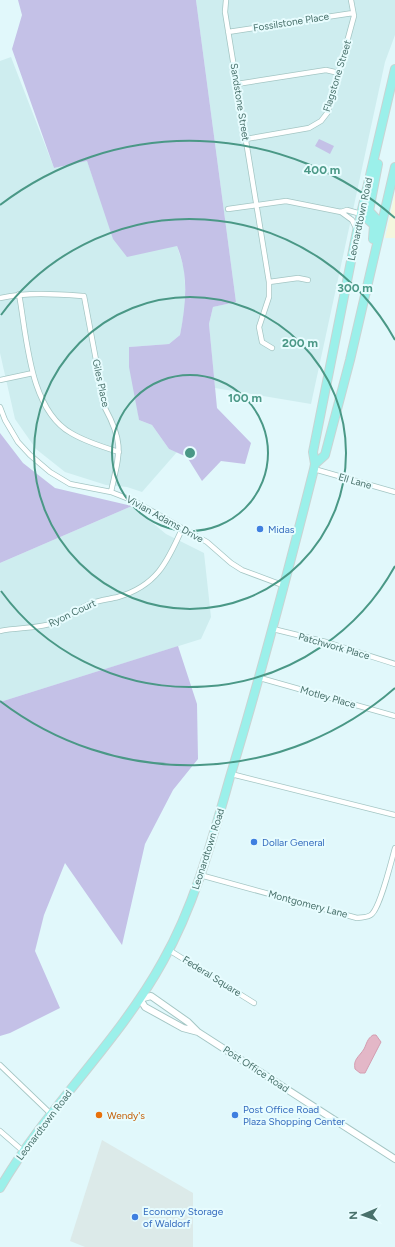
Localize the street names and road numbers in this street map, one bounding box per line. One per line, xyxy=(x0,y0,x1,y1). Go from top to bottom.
street label: Fossilstone Place xyxy=(252,9,330,34)
street label: Flagstone Street xyxy=(320,38,354,113)
street label: Sandstone Street xyxy=(227,62,253,142)
street label: Leonardtown Road xyxy=(345,176,375,262)
street label: Giles Place xyxy=(90,358,113,409)
street label: Ell Lane xyxy=(337,470,374,492)
street label: Vivian Adams Drive xyxy=(124,492,206,546)
street label: Ryon Court xyxy=(46,596,98,630)
street label: Patchwork Place xyxy=(297,630,372,663)
street label: Motley Place xyxy=(299,683,358,711)
street label: Leonardtown Road xyxy=(189,807,227,891)
street label: Montgomery Lane xyxy=(267,887,350,921)
street label: Federal Square xyxy=(180,953,244,999)
street label: Post Office Road xyxy=(220,1043,292,1095)
street label: Leonardtown Road xyxy=(13,1087,75,1163)

